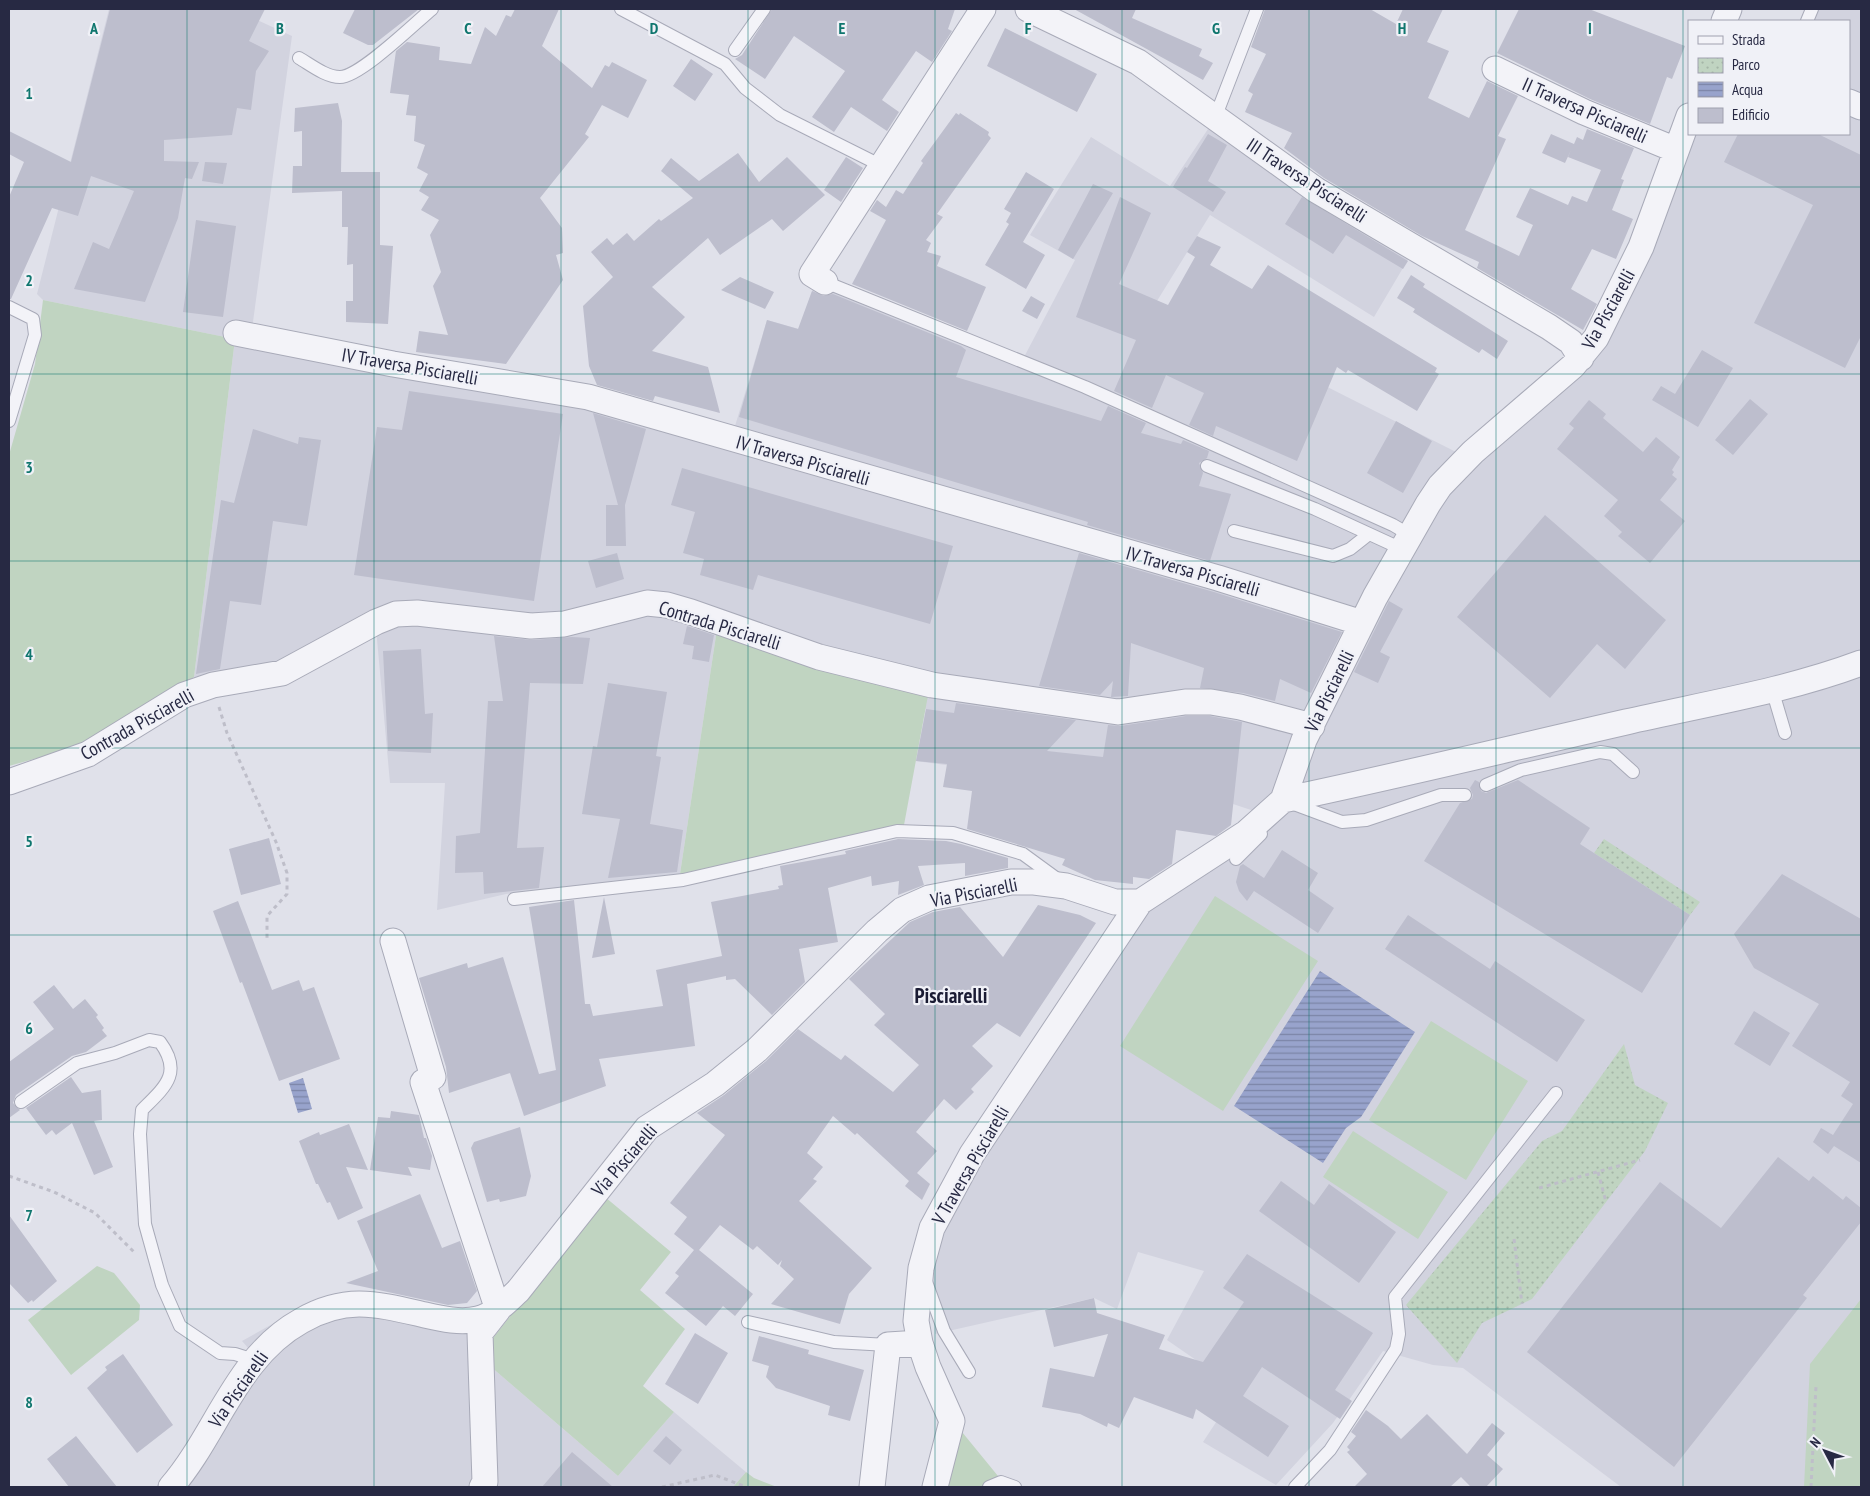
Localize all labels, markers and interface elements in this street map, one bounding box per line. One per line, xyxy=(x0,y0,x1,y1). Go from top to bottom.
text: A xyxy=(89,18,99,38)
text: B xyxy=(276,18,284,38)
text: C xyxy=(464,18,472,38)
text: D xyxy=(650,18,659,38)
text: E xyxy=(839,18,846,38)
text: F xyxy=(1025,18,1032,38)
text: G xyxy=(1212,18,1220,38)
text: H xyxy=(1398,18,1406,38)
text: I xyxy=(1588,18,1592,38)
legend xyxy=(1688,20,1850,135)
text: Strada xyxy=(1732,30,1765,49)
text: Parco xyxy=(1732,55,1760,74)
street label: II Traversa Pisciarelli xyxy=(1519,72,1651,148)
text: Acqua xyxy=(1732,80,1763,99)
text: 1 xyxy=(25,83,33,103)
text: Edificio xyxy=(1732,105,1770,124)
street label: III Traversa Pisciarelli xyxy=(1242,132,1372,228)
street label: Via Pisciarelli xyxy=(1576,265,1640,354)
text: 2 xyxy=(25,270,33,290)
street label: IV Traversa Pisciarelli xyxy=(340,342,480,390)
street label: IV Traversa Pisciarelli xyxy=(733,429,873,491)
text: 3 xyxy=(25,457,33,477)
street label: IV Traversa Pisciarelli xyxy=(1123,540,1263,602)
street label: Contrada Pisciarelli xyxy=(656,595,784,655)
text: 4 xyxy=(25,644,33,664)
street label: Via Pisciarelli xyxy=(1298,646,1359,737)
street label: Contrada Pisciarelli xyxy=(76,683,198,765)
text: 5 xyxy=(25,831,33,851)
street label: Via Pisciarelli xyxy=(927,872,1020,912)
district label: Pisciarelli xyxy=(915,982,987,1009)
text: 6 xyxy=(25,1018,33,1038)
street label: V Traversa Pisciarelli xyxy=(926,1101,1014,1230)
street label: Via Pisciarelli xyxy=(585,1119,662,1202)
text: 7 xyxy=(25,1205,33,1225)
street label: Via Pisciarelli xyxy=(202,1346,273,1433)
text: 8 xyxy=(25,1392,33,1412)
north arrow xyxy=(1800,1426,1850,1476)
text: N xyxy=(1806,1434,1824,1451)

